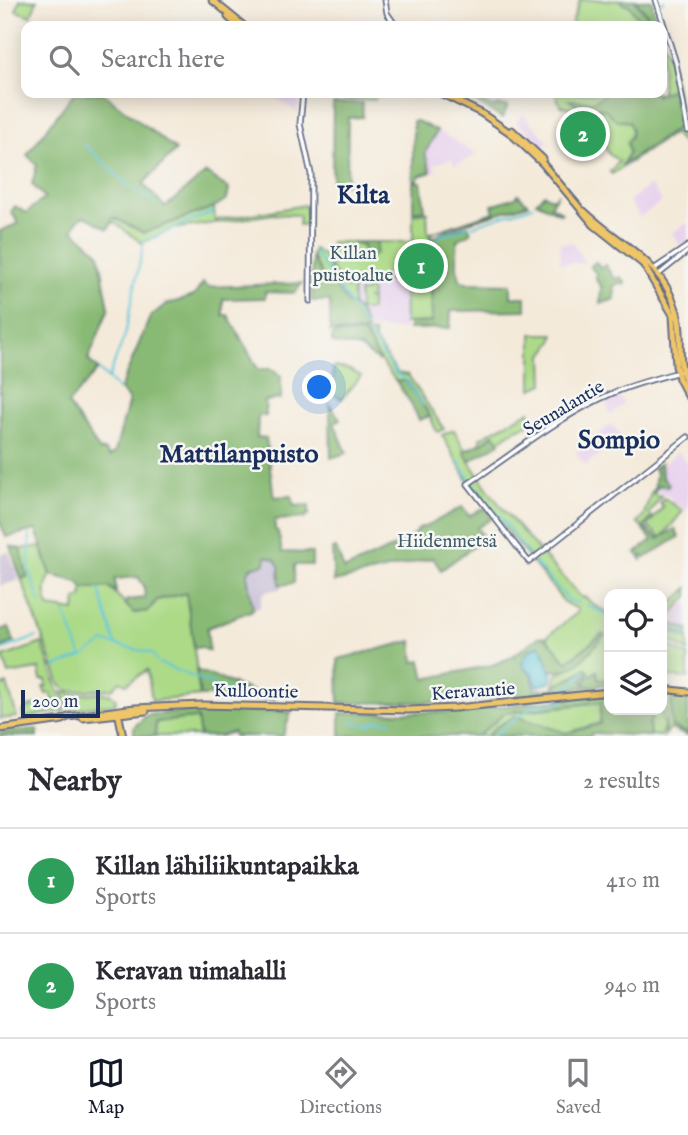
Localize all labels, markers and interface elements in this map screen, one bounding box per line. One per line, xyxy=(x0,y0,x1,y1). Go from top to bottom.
search box xyxy=(21,21,667,98)
icon: search xyxy=(45,41,83,79)
text: Search here xyxy=(101,43,225,76)
pin: 2 xyxy=(560,108,606,160)
district label: Kilta xyxy=(336,179,390,212)
pin: 1 xyxy=(398,240,444,292)
park label: Killan puistoalue xyxy=(313,242,393,288)
your location xyxy=(302,370,336,404)
street label: Seunalantie xyxy=(519,375,609,442)
district label: Sompio xyxy=(578,424,660,457)
district label: Mattilanpuisto xyxy=(159,438,319,471)
park label: Hiidenmetsä xyxy=(397,530,498,554)
map controls xyxy=(604,589,667,715)
button: locate xyxy=(604,589,667,652)
button: layers xyxy=(604,652,667,715)
street label: Keravantie xyxy=(430,677,516,707)
street label: Kulloontie xyxy=(213,679,299,705)
scale bar xyxy=(21,687,100,719)
text: 200 m xyxy=(32,690,78,714)
text: Nearby xyxy=(28,763,121,801)
text: 2 results xyxy=(583,767,660,796)
text: Killan lähiliikuntapaikka xyxy=(95,850,359,883)
text: 1 xyxy=(47,866,55,895)
text: 410 m xyxy=(606,866,660,895)
text: Sports xyxy=(95,883,156,912)
text: Keravan uimahalli xyxy=(95,955,286,988)
text: 2 xyxy=(46,971,56,1000)
text: 940 m xyxy=(605,971,660,1000)
text: Sports xyxy=(95,988,156,1017)
tab: Map xyxy=(87,1054,125,1120)
tab: Directions xyxy=(299,1054,382,1120)
tab: Saved xyxy=(556,1054,601,1120)

